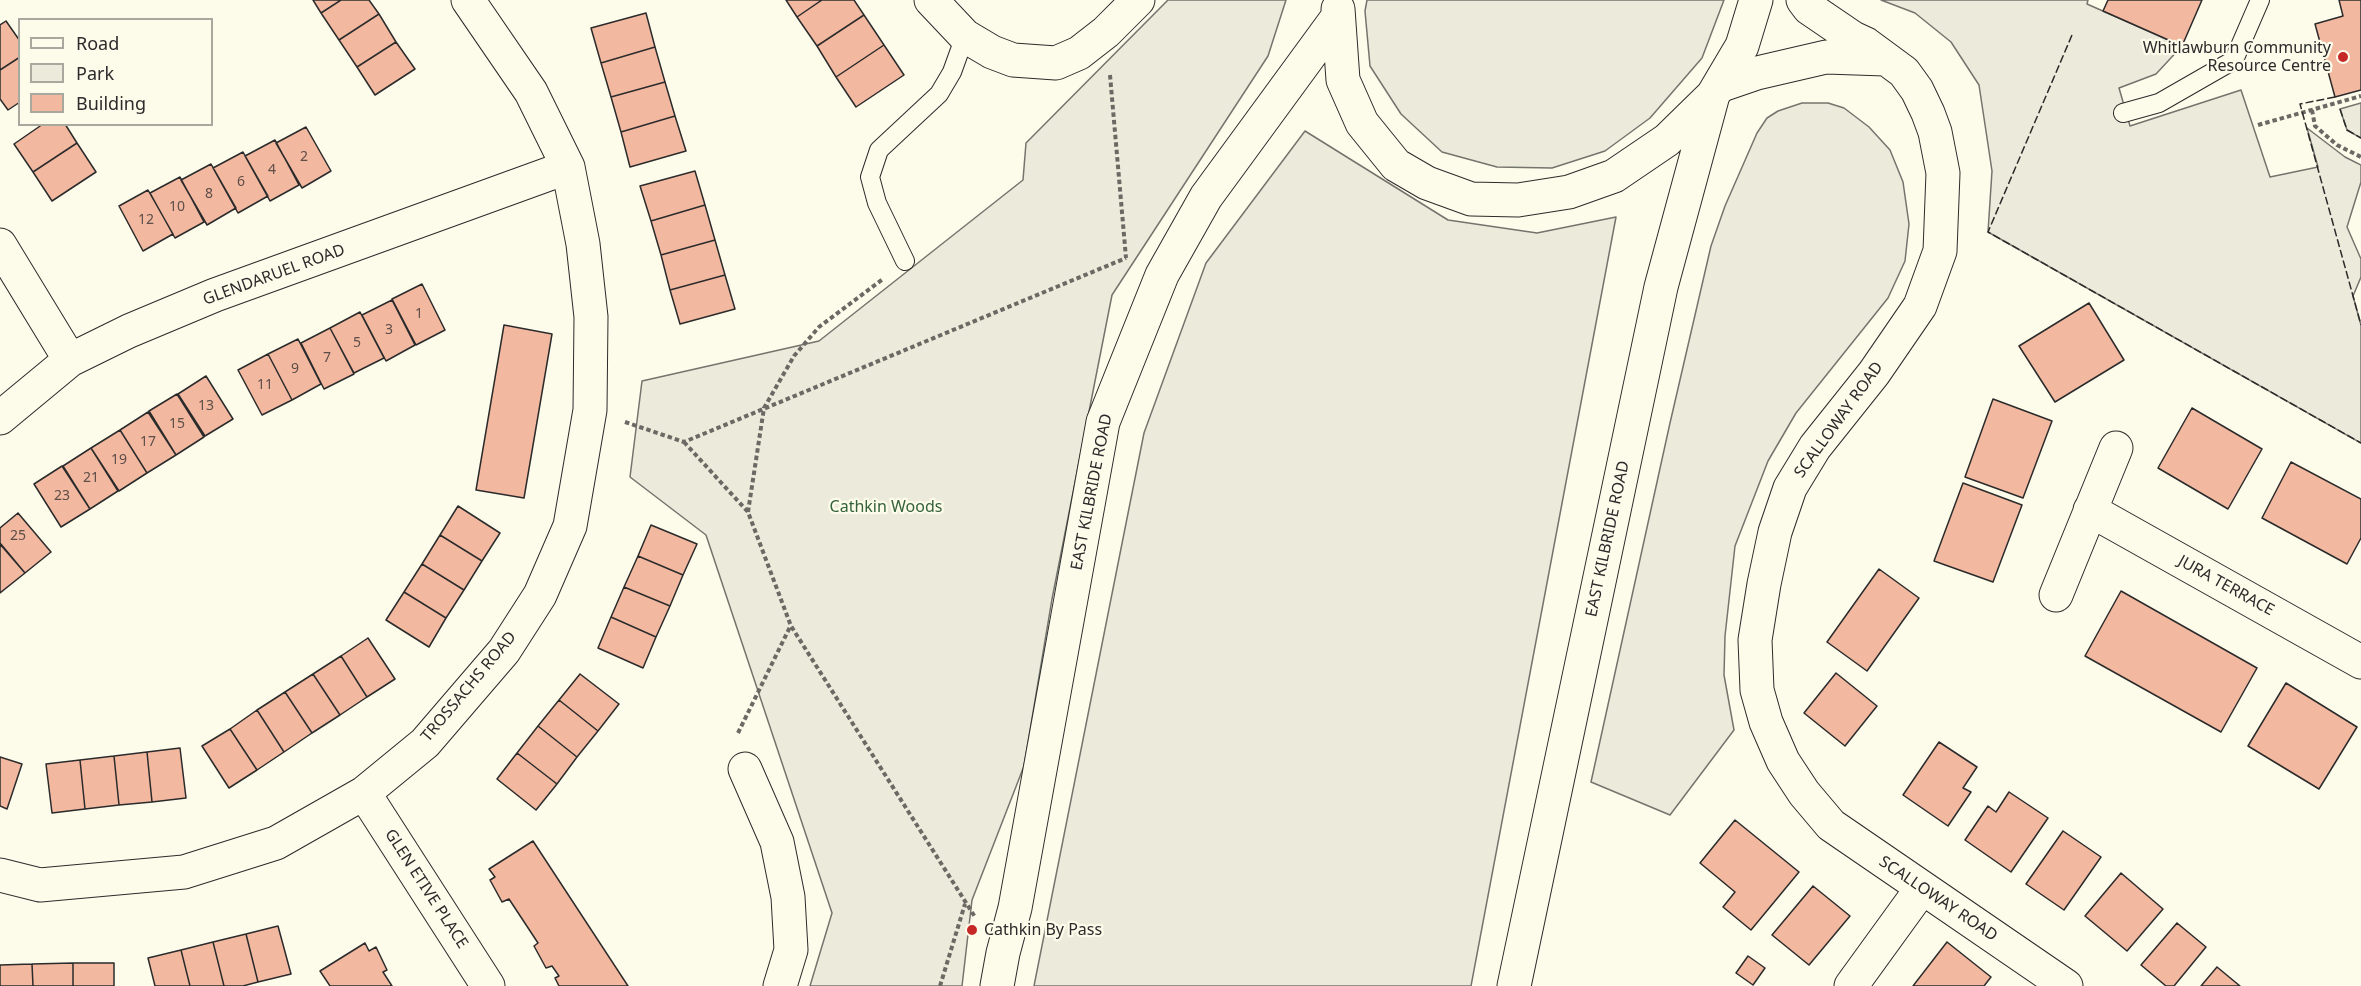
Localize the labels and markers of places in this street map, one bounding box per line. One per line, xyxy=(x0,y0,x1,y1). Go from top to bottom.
place label: Whitlawburn Community Resource Centre xyxy=(2143,38,2331,76)
marker: Whitlawburn Community Resource Centre xyxy=(2336,50,2350,64)
place label: Cathkin By Pass xyxy=(984,920,1102,940)
marker: Cathkin By Pass xyxy=(965,923,979,937)

